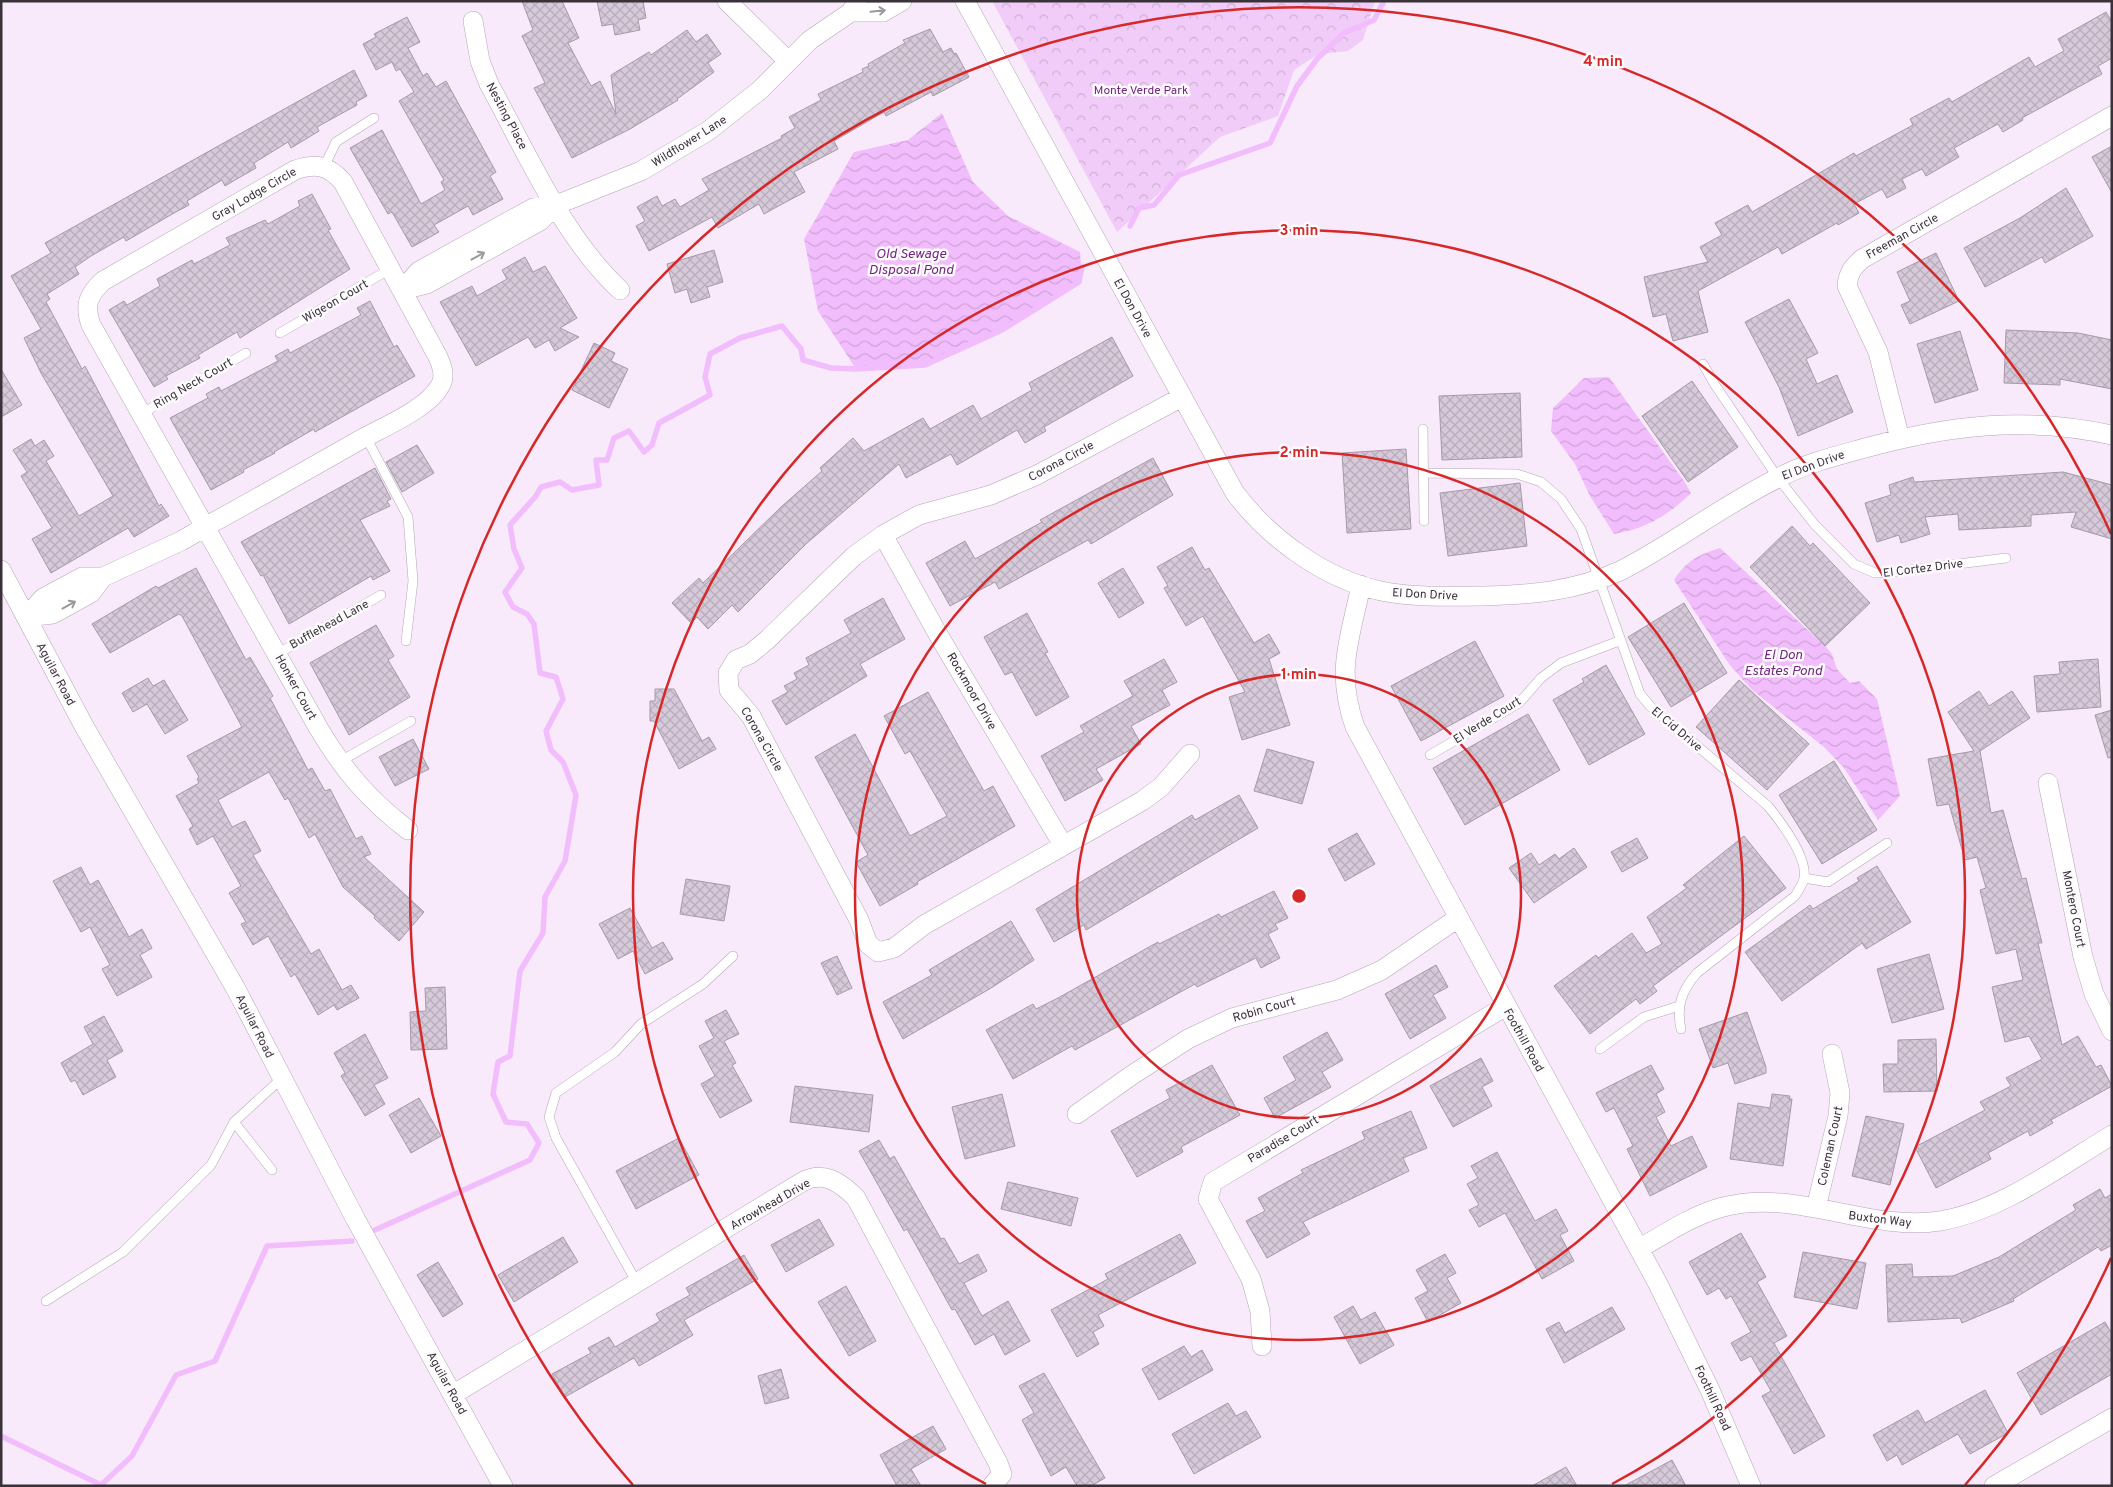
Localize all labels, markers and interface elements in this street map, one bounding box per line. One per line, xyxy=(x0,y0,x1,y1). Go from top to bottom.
one-way arrow xyxy=(869,6,885,16)
text: 4 min xyxy=(1583,53,1623,72)
street label: Nesting Place xyxy=(482,80,531,153)
park label: Monte Verde Park xyxy=(1094,83,1188,99)
street label: Wildflower Lane xyxy=(649,112,730,171)
street label: Gray Lodge Circle xyxy=(209,164,300,226)
street label: Freeman Circle xyxy=(1863,210,1942,263)
text: 3 min xyxy=(1279,222,1319,241)
water label: Old Sewage Disposal Pond xyxy=(869,246,955,279)
one-way arrow xyxy=(470,251,485,261)
street label: El Don Drive xyxy=(1109,276,1155,341)
street label: Wigeon Court xyxy=(300,277,371,327)
street label: Ring Neck Court xyxy=(151,355,236,413)
street label: Corona Circle xyxy=(1026,438,1097,486)
text: 2 min xyxy=(1279,444,1319,463)
street label: El Don Drive xyxy=(1780,447,1847,485)
street label: El Cortez Drive xyxy=(1882,556,1964,582)
street label: El Don Drive xyxy=(1392,585,1458,605)
street label: Bufflehead Lane xyxy=(287,596,372,653)
one-way arrow xyxy=(61,600,76,610)
street label: Aguilar Road xyxy=(32,640,78,709)
water label: El Don Estates Pond xyxy=(1744,647,1823,680)
street label: Rockmoor Drive xyxy=(943,650,1000,733)
street label: Honker Court xyxy=(271,652,320,723)
text: 1 min xyxy=(1281,666,1317,685)
street label: El Verde Court xyxy=(1451,694,1524,748)
street label: Corona Circle xyxy=(736,704,786,775)
street label: El Cid Drive xyxy=(1647,704,1705,756)
street label: Montero Court xyxy=(2058,869,2088,949)
centre of rings xyxy=(1290,887,1308,905)
street label: Aguilar Road xyxy=(231,992,277,1061)
street label: Robin Court xyxy=(1231,993,1297,1027)
street label: Foothill Road xyxy=(1499,1006,1547,1075)
street label: Coleman Court xyxy=(1815,1105,1847,1188)
street label: Paradise Court xyxy=(1245,1112,1322,1167)
street label: Arrowhead Drive xyxy=(727,1175,814,1234)
street label: Buxton Way xyxy=(1847,1208,1912,1232)
street label: Aguilar Road xyxy=(422,1349,470,1418)
street label: Foothill Road xyxy=(1690,1363,1734,1434)

